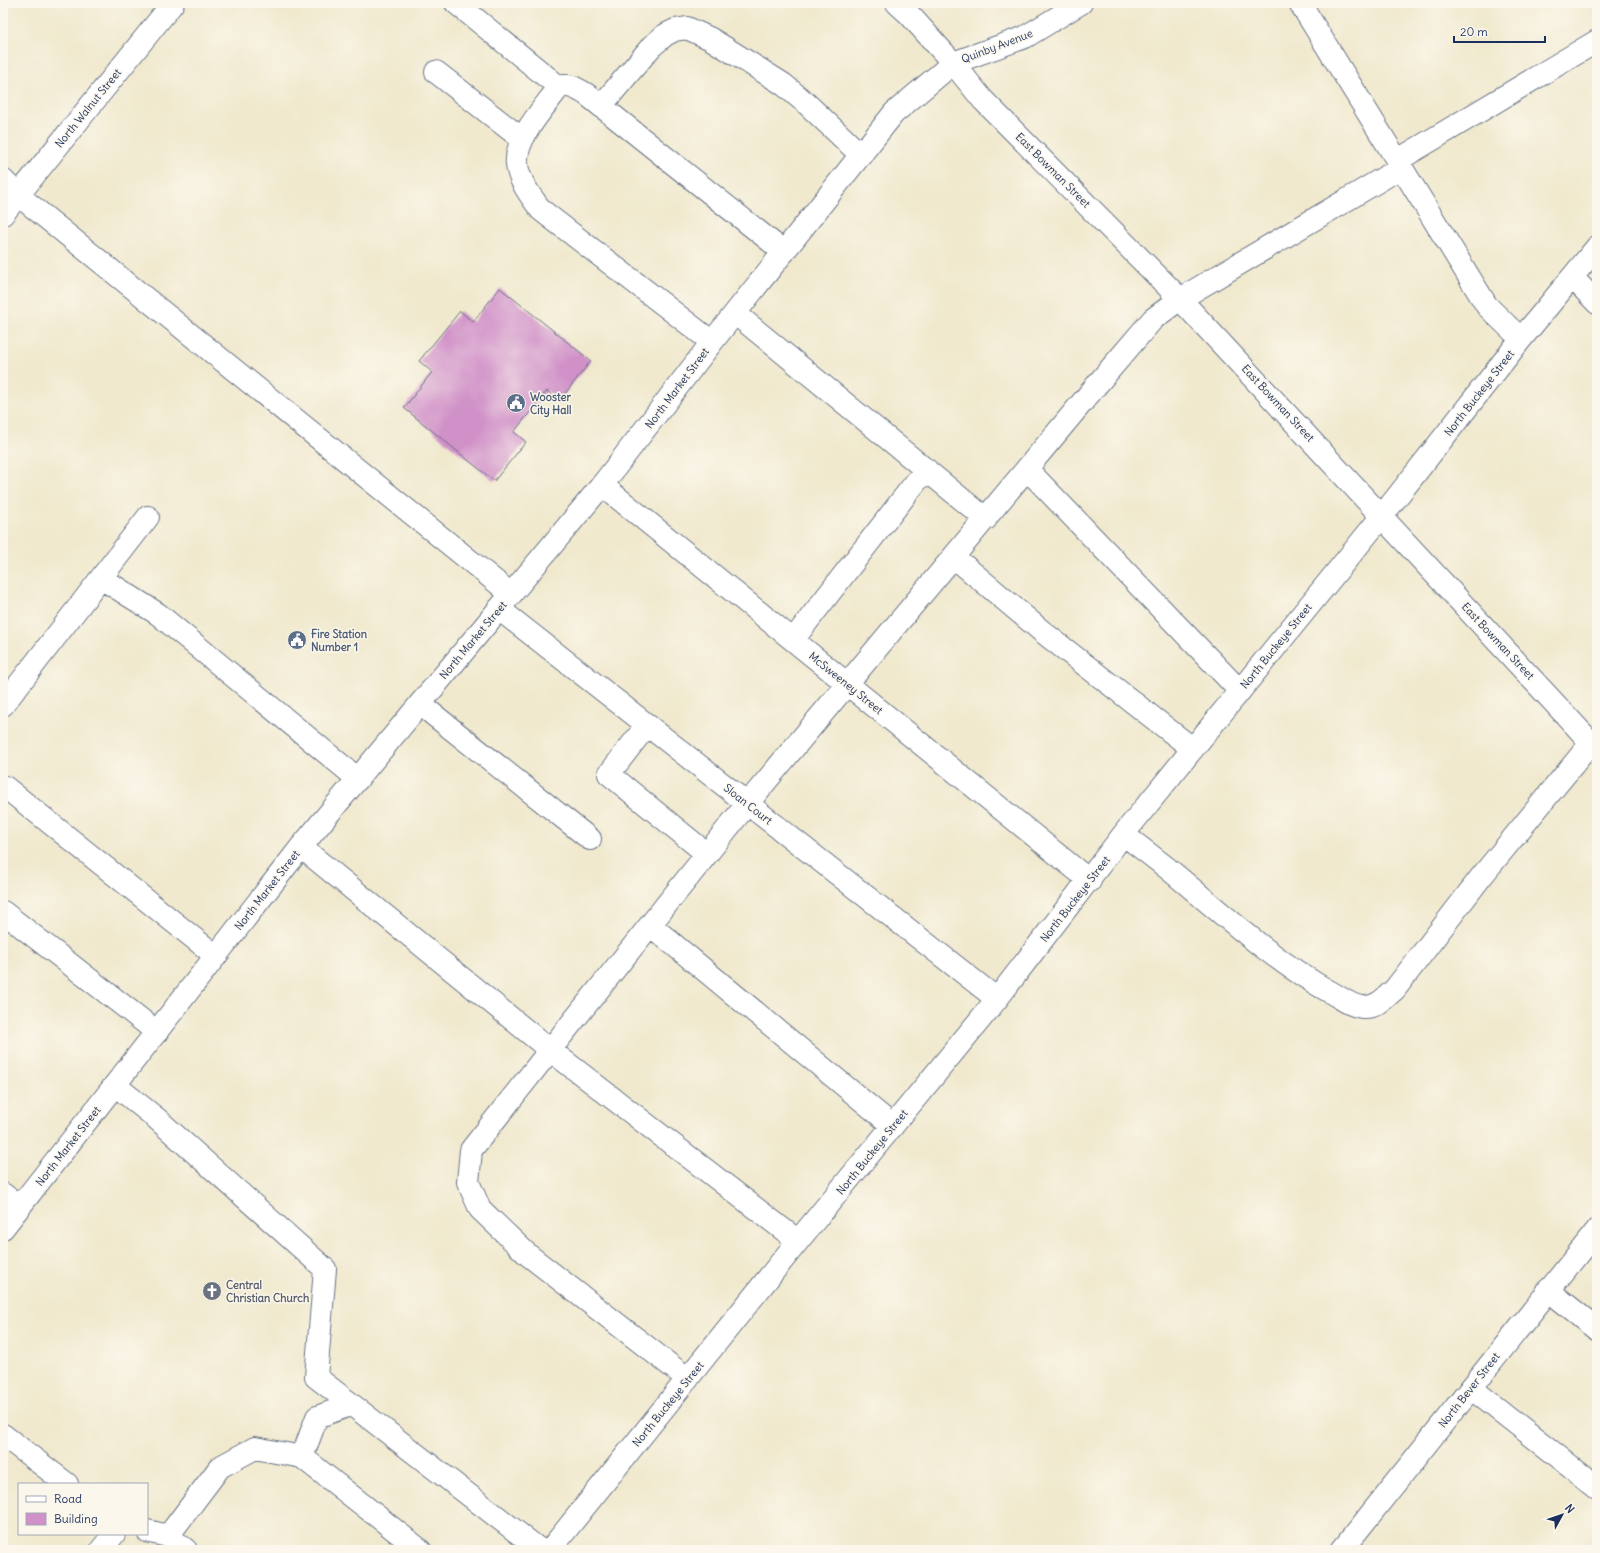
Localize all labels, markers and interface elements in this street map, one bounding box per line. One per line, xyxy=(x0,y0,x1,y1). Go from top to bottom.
scale bar xyxy=(1454,18,1545,44)
text: 20 m xyxy=(1460,24,1488,39)
street label: Quinby Avenue xyxy=(959,26,1035,66)
street label: North Walnut Street xyxy=(52,65,124,150)
street label: East Bowman Street xyxy=(1013,130,1094,211)
street label: North Market Street xyxy=(642,345,712,431)
street label: North Buckeye Street xyxy=(1441,347,1517,439)
street label: East Bowman Street xyxy=(1239,362,1317,445)
place label: Wooster City Hall xyxy=(530,390,571,418)
public building icon: Wooster City Hall xyxy=(505,392,527,414)
street label: North Market Street xyxy=(436,598,510,682)
street label: North Buckeye Street xyxy=(1237,600,1315,691)
street label: East Bowman Street xyxy=(1459,600,1537,683)
place label: Fire Station Number 1 xyxy=(311,627,368,654)
public building icon: Fire Station Number 1 xyxy=(286,629,308,651)
street label: McSweeney Street xyxy=(806,649,886,717)
street label: Sloan Court xyxy=(721,781,775,828)
street label: North Market Street xyxy=(231,847,303,933)
street label: North Buckeye Street xyxy=(1037,853,1113,945)
street label: North Market Street xyxy=(32,1103,104,1189)
street label: North Buckeye Street xyxy=(833,1106,911,1197)
place label: Central Christian Church xyxy=(226,1278,310,1305)
church icon: Central Christian Church xyxy=(201,1280,223,1302)
street label: North Bever Street xyxy=(1435,1349,1503,1430)
street label: North Buckeye Street xyxy=(629,1358,707,1449)
legend xyxy=(18,1483,148,1535)
text: Road xyxy=(54,1491,82,1506)
north arrow xyxy=(1542,1495,1582,1535)
text: N xyxy=(1562,1501,1577,1516)
text: Building xyxy=(54,1511,98,1526)

